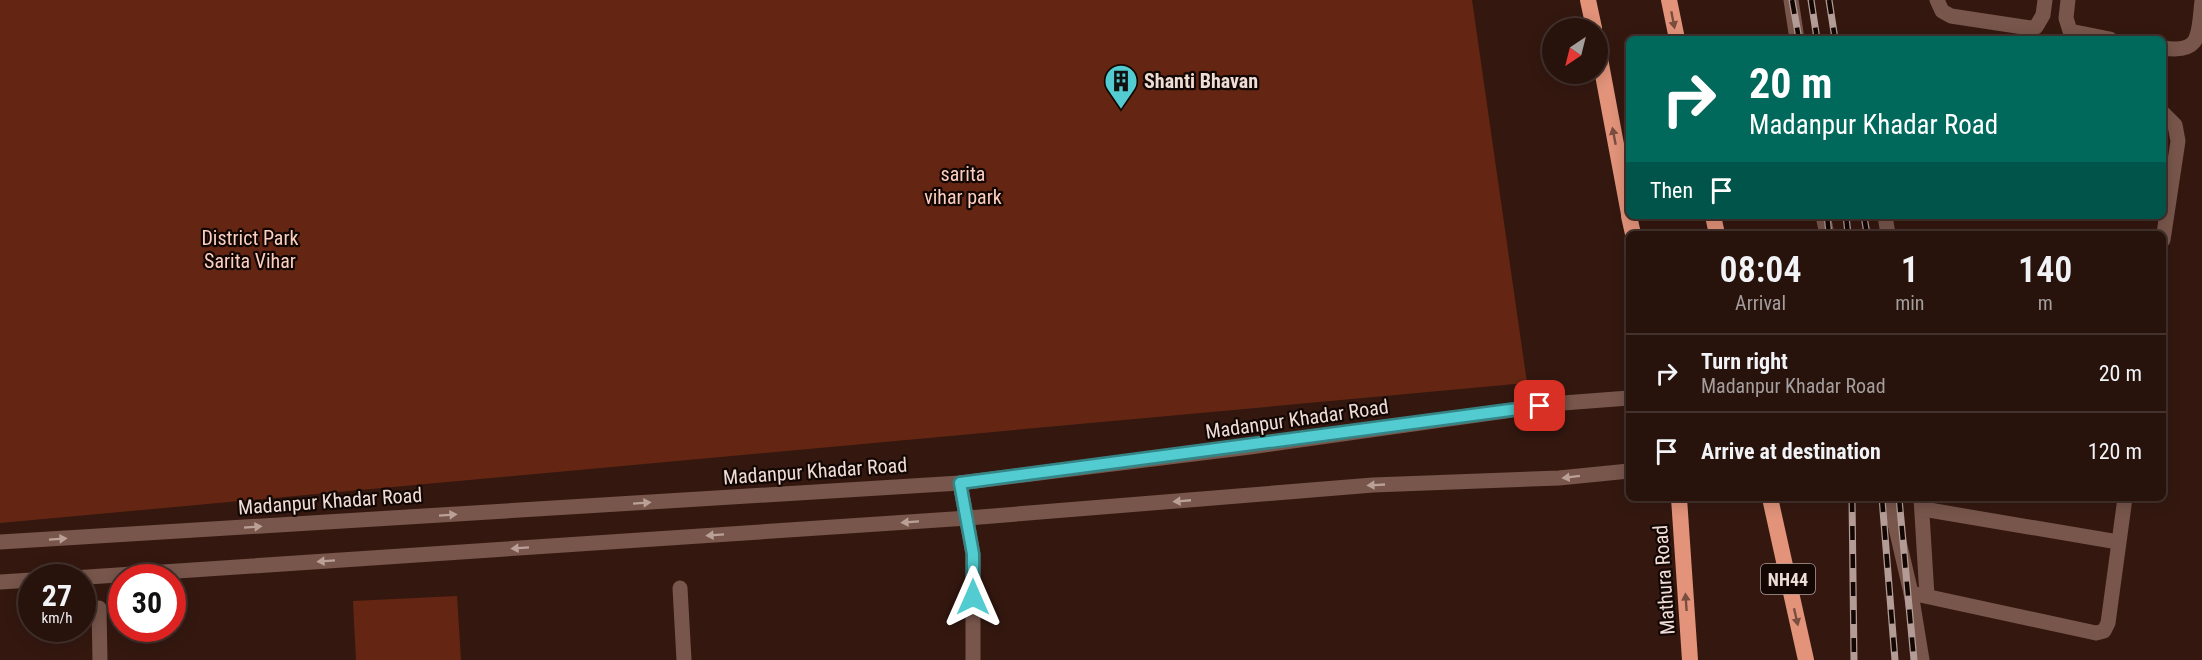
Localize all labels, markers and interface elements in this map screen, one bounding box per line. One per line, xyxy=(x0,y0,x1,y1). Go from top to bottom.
one-way arrow xyxy=(1669,10,1678,29)
north arrow xyxy=(1542,18,1608,84)
map controls xyxy=(1542,18,1608,84)
text: 20 m xyxy=(1749,59,1832,108)
icon: right xyxy=(1650,60,1728,138)
building icon: Shanti Bhavan xyxy=(1103,63,1139,110)
place label: Shanti Bhavan xyxy=(1144,69,1258,93)
text: Madanpur Khadar Road xyxy=(1749,109,1998,141)
one-way arrow xyxy=(1609,126,1618,145)
park label: sarita vihar park xyxy=(924,162,1002,209)
icon: arrive xyxy=(1705,174,1738,207)
text: Then xyxy=(1650,178,1693,203)
park label: District Park Sarita Vihar xyxy=(201,226,299,273)
text: 08:04 xyxy=(1720,249,1802,291)
text: 1 xyxy=(1901,249,1919,291)
text: 140 xyxy=(2018,249,2072,291)
text: Arrival xyxy=(1735,291,1786,315)
text: min xyxy=(1895,291,1924,315)
text: m xyxy=(2038,291,2053,315)
text: Turn right xyxy=(1701,349,1788,374)
icon: right xyxy=(1650,357,1683,390)
text: 20 m xyxy=(2099,361,2142,386)
text: Madanpur Khadar Road xyxy=(1701,374,1886,398)
pin xyxy=(1514,380,1565,431)
icon: arrive xyxy=(1523,389,1556,422)
street label: Madanpur Khadar Road xyxy=(1204,394,1390,444)
icon: arrive xyxy=(1650,435,1683,468)
text: Arrive at destination xyxy=(1701,439,1881,464)
text: 120 m xyxy=(2088,439,2142,464)
street label: Madanpur Khadar Road xyxy=(722,453,908,489)
one-way arrow xyxy=(1561,472,1580,481)
one-way arrow xyxy=(1367,481,1386,490)
street label: Madanpur Khadar Road xyxy=(237,483,423,519)
one-way arrow xyxy=(1172,496,1191,506)
one-way arrow xyxy=(633,498,652,507)
one-way arrow xyxy=(438,510,457,519)
one-way arrow xyxy=(900,518,919,527)
one-way arrow xyxy=(244,522,263,531)
street label: Mathura Road xyxy=(1648,524,1680,636)
one-way arrow xyxy=(705,530,724,540)
one-way arrow xyxy=(49,534,68,543)
one-way arrow xyxy=(511,543,530,553)
one-way arrow xyxy=(316,556,335,566)
speed limit sign: 30 xyxy=(108,564,186,642)
road number: NH44 xyxy=(1761,564,1815,594)
position arrow xyxy=(941,565,1005,629)
text: 27 xyxy=(42,578,72,613)
one-way arrow xyxy=(1681,592,1691,611)
one-way arrow xyxy=(1792,607,1802,626)
text: km/h xyxy=(42,609,72,627)

